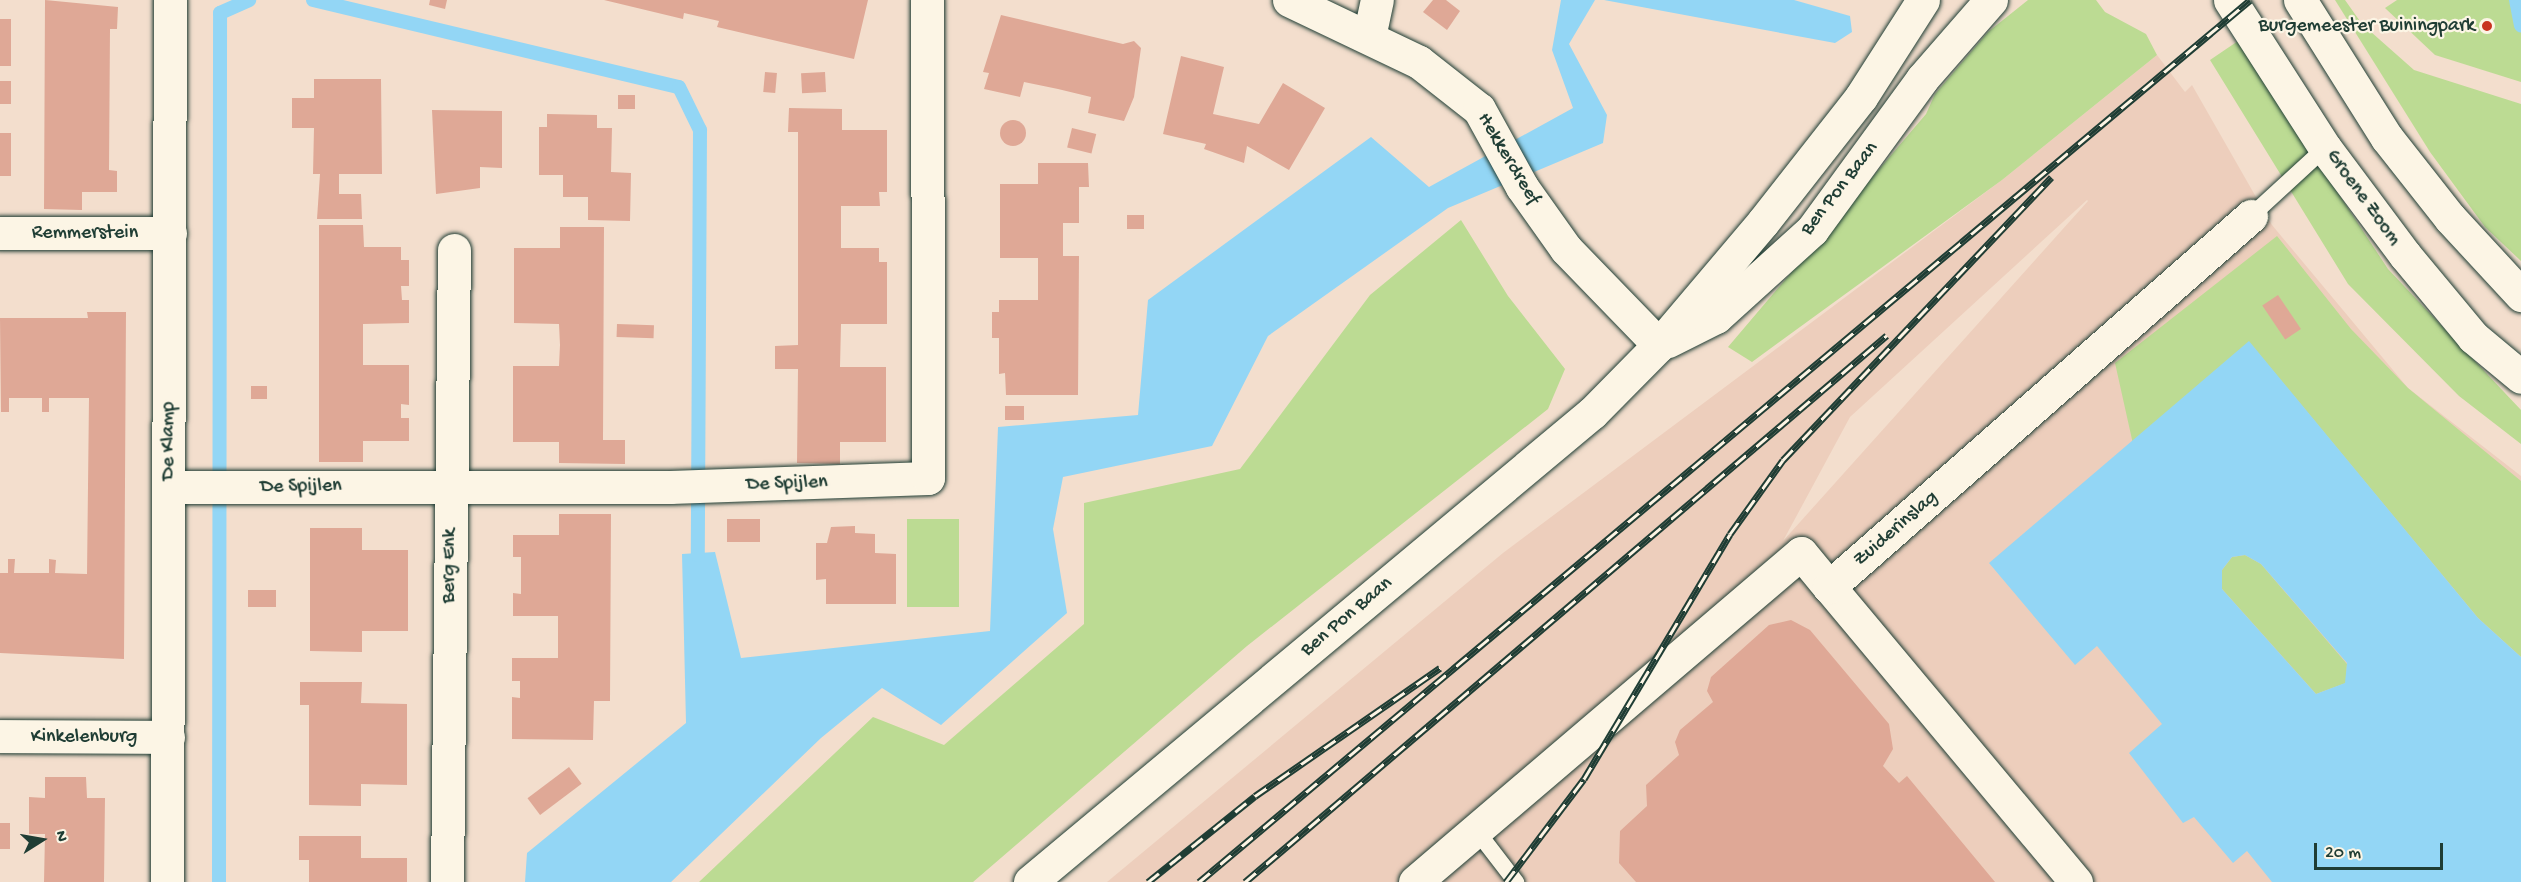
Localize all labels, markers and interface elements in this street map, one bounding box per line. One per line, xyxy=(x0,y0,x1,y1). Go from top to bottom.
place label: Burgemeester Buiningpark xyxy=(2258,14,2475,38)
marker: Burgemeester Buiningpark xyxy=(2480,19,2494,33)
street label: Hekkerdreef xyxy=(1471,109,1545,209)
street label: Ben Pon Baan xyxy=(1796,137,1884,241)
street label: Groene Zoom xyxy=(2320,145,2406,251)
street label: Remmerstein xyxy=(32,221,138,245)
street label: De Klamp xyxy=(157,402,181,480)
street label: De Spijlen xyxy=(746,471,828,497)
street label: De Spijlen xyxy=(260,474,342,500)
street label: Zuiderinslag xyxy=(1849,486,1943,572)
street label: Berg Enk xyxy=(437,528,463,604)
street label: Ben Pon Baan xyxy=(1296,572,1398,662)
street label: Kinkelenburg xyxy=(31,725,137,749)
north arrow xyxy=(12,810,72,870)
text: N xyxy=(50,830,70,843)
scale bar xyxy=(2317,831,2446,869)
text: 20 m xyxy=(2325,843,2361,864)

